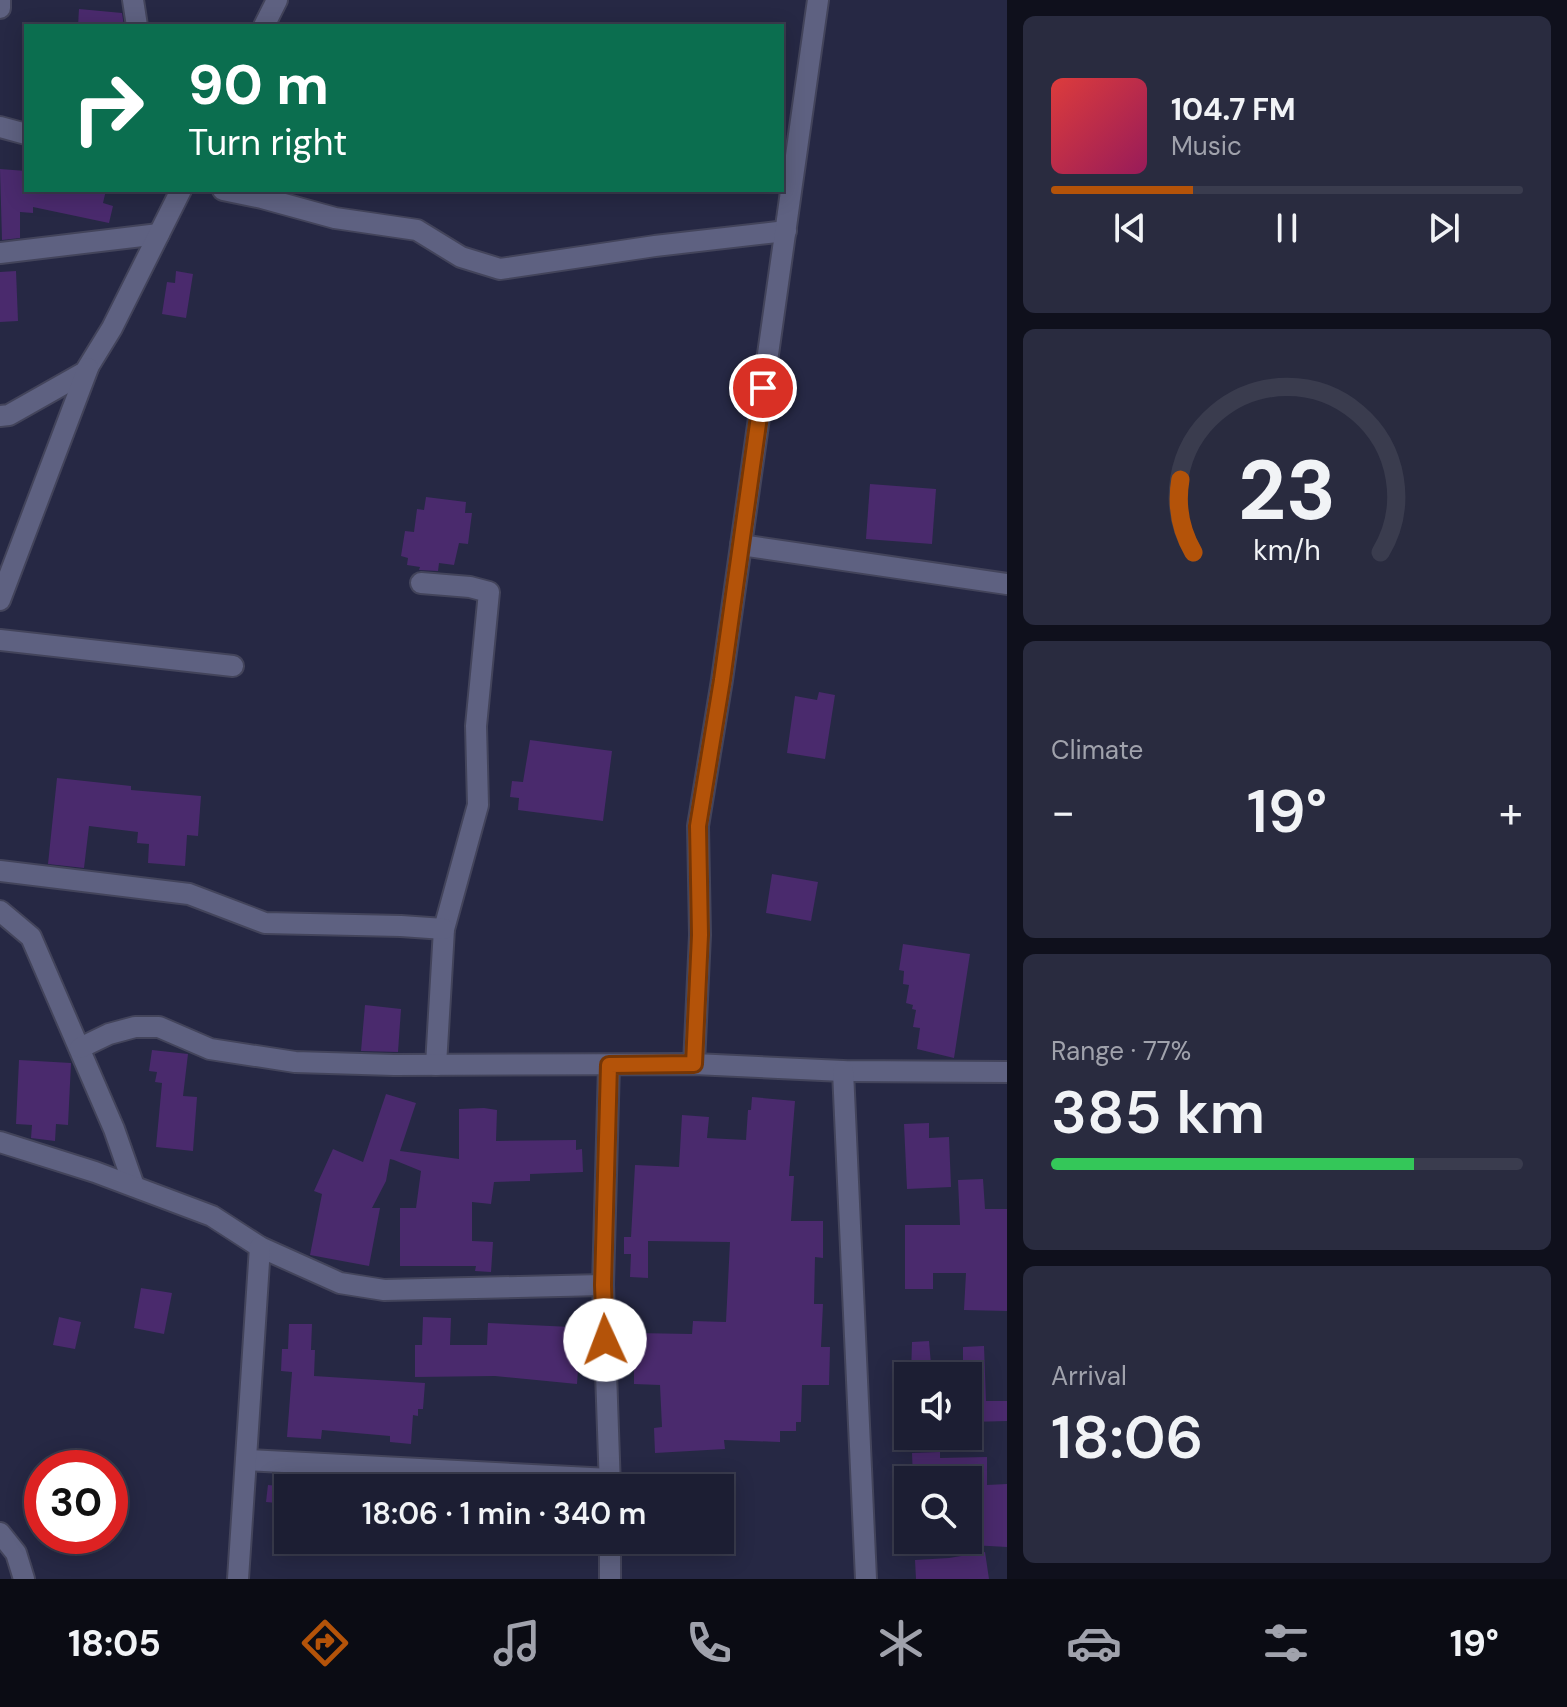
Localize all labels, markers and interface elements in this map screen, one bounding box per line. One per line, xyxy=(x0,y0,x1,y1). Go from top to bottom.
text: 90 m xyxy=(188,48,329,121)
icon: right xyxy=(56,56,160,160)
text: 104.7 FM xyxy=(1171,90,1296,129)
text: Turn right xyxy=(188,119,347,166)
text: Music xyxy=(1171,129,1242,163)
icon: previous xyxy=(1108,206,1152,250)
icon: pause xyxy=(1265,206,1309,250)
icon: next xyxy=(1422,206,1466,250)
pin xyxy=(729,354,797,422)
icon: arrive xyxy=(741,366,785,410)
text: 23 xyxy=(1238,435,1336,544)
text: km/h xyxy=(1253,532,1321,569)
text: Climate xyxy=(1051,733,1143,767)
text: 19° xyxy=(1247,772,1327,851)
text: − xyxy=(1051,783,1075,841)
text: + xyxy=(1499,783,1523,841)
text: Range · 77% xyxy=(1051,1034,1191,1068)
text: 385 km xyxy=(1051,1073,1265,1152)
position arrow xyxy=(563,1298,647,1382)
text: Arrival xyxy=(1051,1359,1127,1393)
map controls xyxy=(894,1362,982,1554)
button: sound xyxy=(894,1362,982,1450)
text: 18:06 xyxy=(1051,1398,1204,1477)
speed limit sign: 30 xyxy=(24,1450,128,1554)
button: search xyxy=(894,1466,982,1554)
text: 18:06 · 1 min · 340 m xyxy=(362,1494,646,1533)
icon: directions xyxy=(297,1615,353,1671)
icon: music xyxy=(489,1615,545,1671)
icon: phone xyxy=(681,1615,737,1671)
icon: climate xyxy=(873,1615,929,1671)
icon: car xyxy=(1066,1615,1122,1671)
icon: filters xyxy=(1258,1615,1314,1671)
text: 18:05 xyxy=(68,1620,161,1667)
text: 19° xyxy=(1450,1620,1499,1667)

